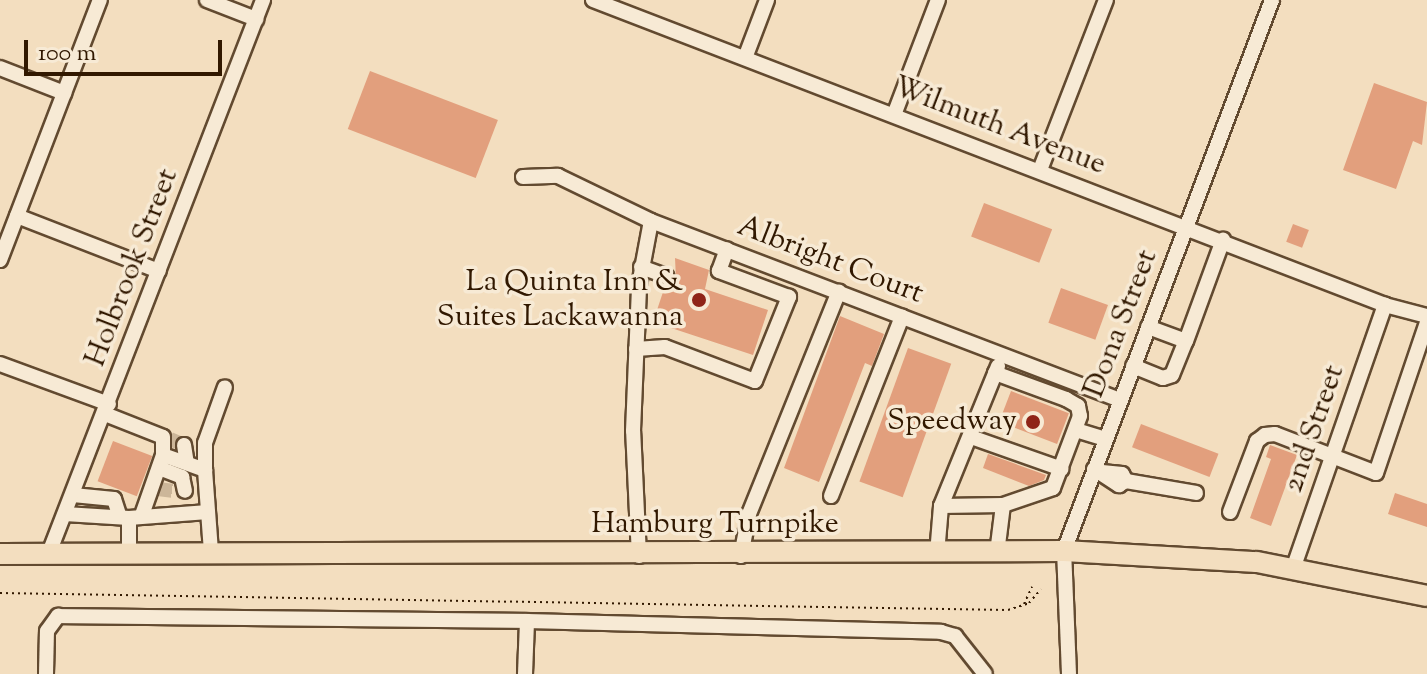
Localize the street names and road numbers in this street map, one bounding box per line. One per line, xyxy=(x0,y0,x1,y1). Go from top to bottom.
street label: Wilmuth Avenue xyxy=(888,70,1110,184)
street label: Holbrook Street xyxy=(79,164,187,372)
street label: Albright Court xyxy=(732,209,928,313)
street label: Dona Street xyxy=(1077,245,1167,403)
street label: 2nd Street xyxy=(1276,361,1354,497)
street label: Hamburg Turnpike xyxy=(591,507,839,543)

